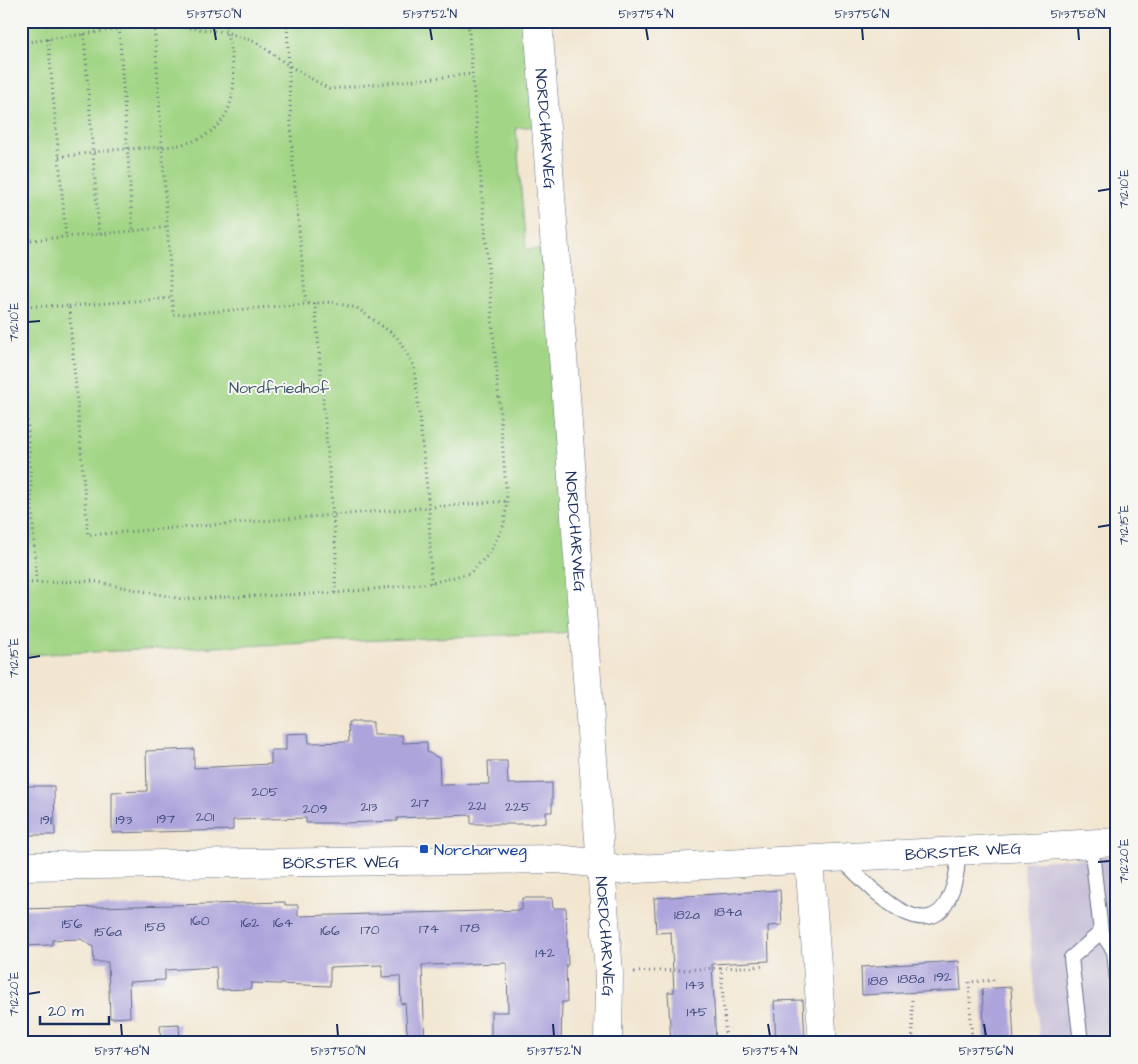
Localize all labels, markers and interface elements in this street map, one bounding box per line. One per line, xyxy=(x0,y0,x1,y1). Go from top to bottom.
text: 51°37'50"N xyxy=(187,6,242,23)
text: 51°37'52"N xyxy=(403,6,457,23)
text: 51°37'54"N xyxy=(618,6,674,23)
text: 51°37'56"N xyxy=(835,6,890,23)
text: 51°37'58"N xyxy=(1051,6,1106,23)
street label: NORDCHARWEG xyxy=(530,68,560,190)
text: 7°12'10"E xyxy=(1116,169,1133,209)
text: 7°12'10"E xyxy=(6,302,23,342)
park label: Nordfriedhof xyxy=(229,377,330,399)
street label: NORDCHARWEG xyxy=(560,471,591,593)
text: 7°12'15"E xyxy=(1116,505,1133,545)
text: 7°12'15"E xyxy=(6,638,23,678)
house number: 205 xyxy=(252,782,278,802)
house number: 217 xyxy=(411,793,430,813)
house number: 221 xyxy=(468,796,486,816)
house number: 213 xyxy=(361,797,377,817)
house number: 225 xyxy=(505,797,531,817)
house number: 209 xyxy=(303,799,327,819)
house number: 201 xyxy=(196,807,215,827)
house number: 197 xyxy=(157,809,176,829)
house number: 191 xyxy=(40,810,52,830)
house number: 193 xyxy=(116,810,132,830)
street label: BÖRSTER WEG xyxy=(904,837,1022,866)
place label: Norcharweg xyxy=(434,839,527,862)
text: 7°12'20"E xyxy=(1116,839,1133,883)
marker: Norcharweg xyxy=(418,843,430,855)
street label: BÖRSTER WEG xyxy=(283,851,399,875)
street label: NORDCHARWEG xyxy=(590,875,619,997)
house number: 184a xyxy=(714,902,742,922)
house number: 182a xyxy=(674,905,700,925)
house number: 160 xyxy=(190,911,210,931)
house number: 162 xyxy=(241,913,259,933)
house number: 164 xyxy=(273,913,294,933)
house number: 156 xyxy=(62,914,82,934)
house number: 158 xyxy=(145,917,165,937)
house number: 178 xyxy=(460,918,480,938)
house number: 174 xyxy=(419,919,439,939)
house number: 170 xyxy=(360,920,380,940)
house number: 166 xyxy=(320,921,340,941)
house number: 156a xyxy=(94,922,122,942)
house number: 142 xyxy=(535,943,555,963)
house number: 192 xyxy=(934,967,952,987)
house number: 188a xyxy=(897,969,925,989)
house number: 188 xyxy=(868,971,888,991)
text: 7°12'20"E xyxy=(6,972,23,1016)
house number: 143 xyxy=(686,975,704,995)
scale bar xyxy=(40,994,109,1026)
text: 20 m xyxy=(48,1001,84,1022)
house number: 145 xyxy=(686,1002,708,1022)
text: 51°37'48"N xyxy=(95,1043,150,1060)
text: 51°37'50"N xyxy=(311,1043,366,1060)
text: 51°37'52"N xyxy=(527,1043,581,1060)
text: 51°37'54"N xyxy=(742,1043,798,1060)
text: 51°37'56"N xyxy=(959,1043,1014,1060)

